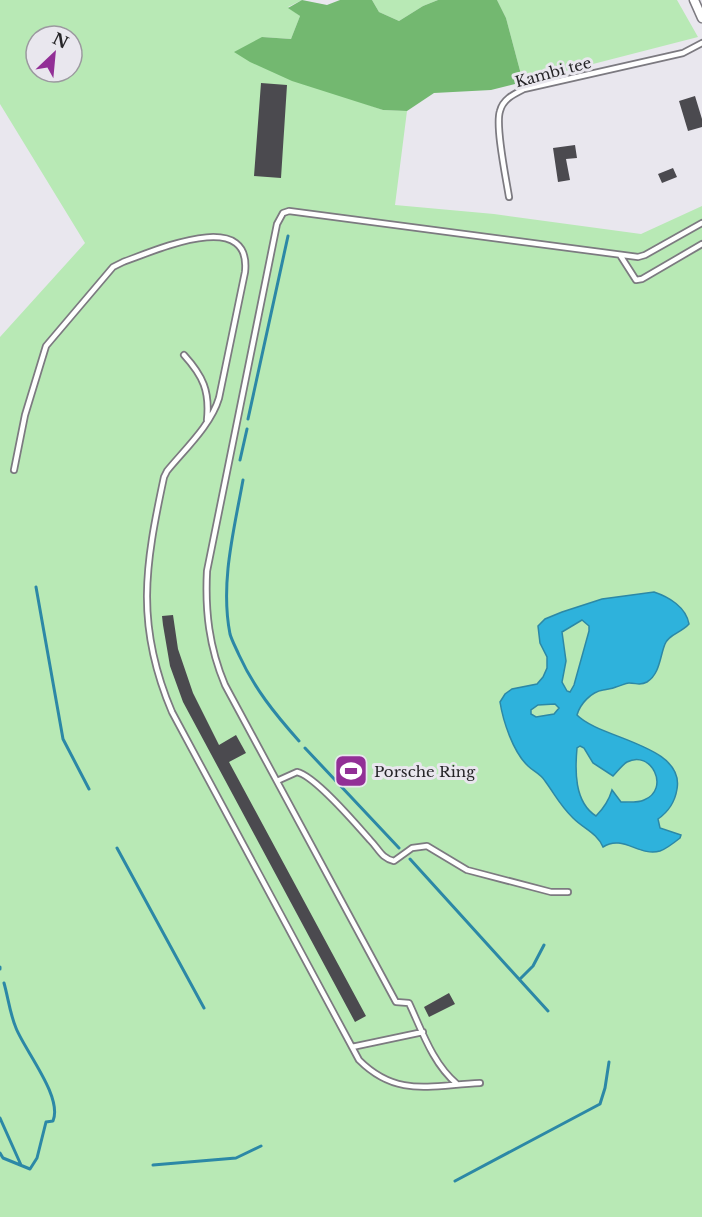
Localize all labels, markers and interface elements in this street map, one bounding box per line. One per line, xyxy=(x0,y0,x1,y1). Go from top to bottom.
north arrow xyxy=(24,24,84,84)
text: N xyxy=(49,28,72,53)
street label: Kambi tee xyxy=(513,53,593,91)
sports icon: Porsche Ring xyxy=(333,753,369,789)
place label: Porsche Ring xyxy=(374,762,476,781)

